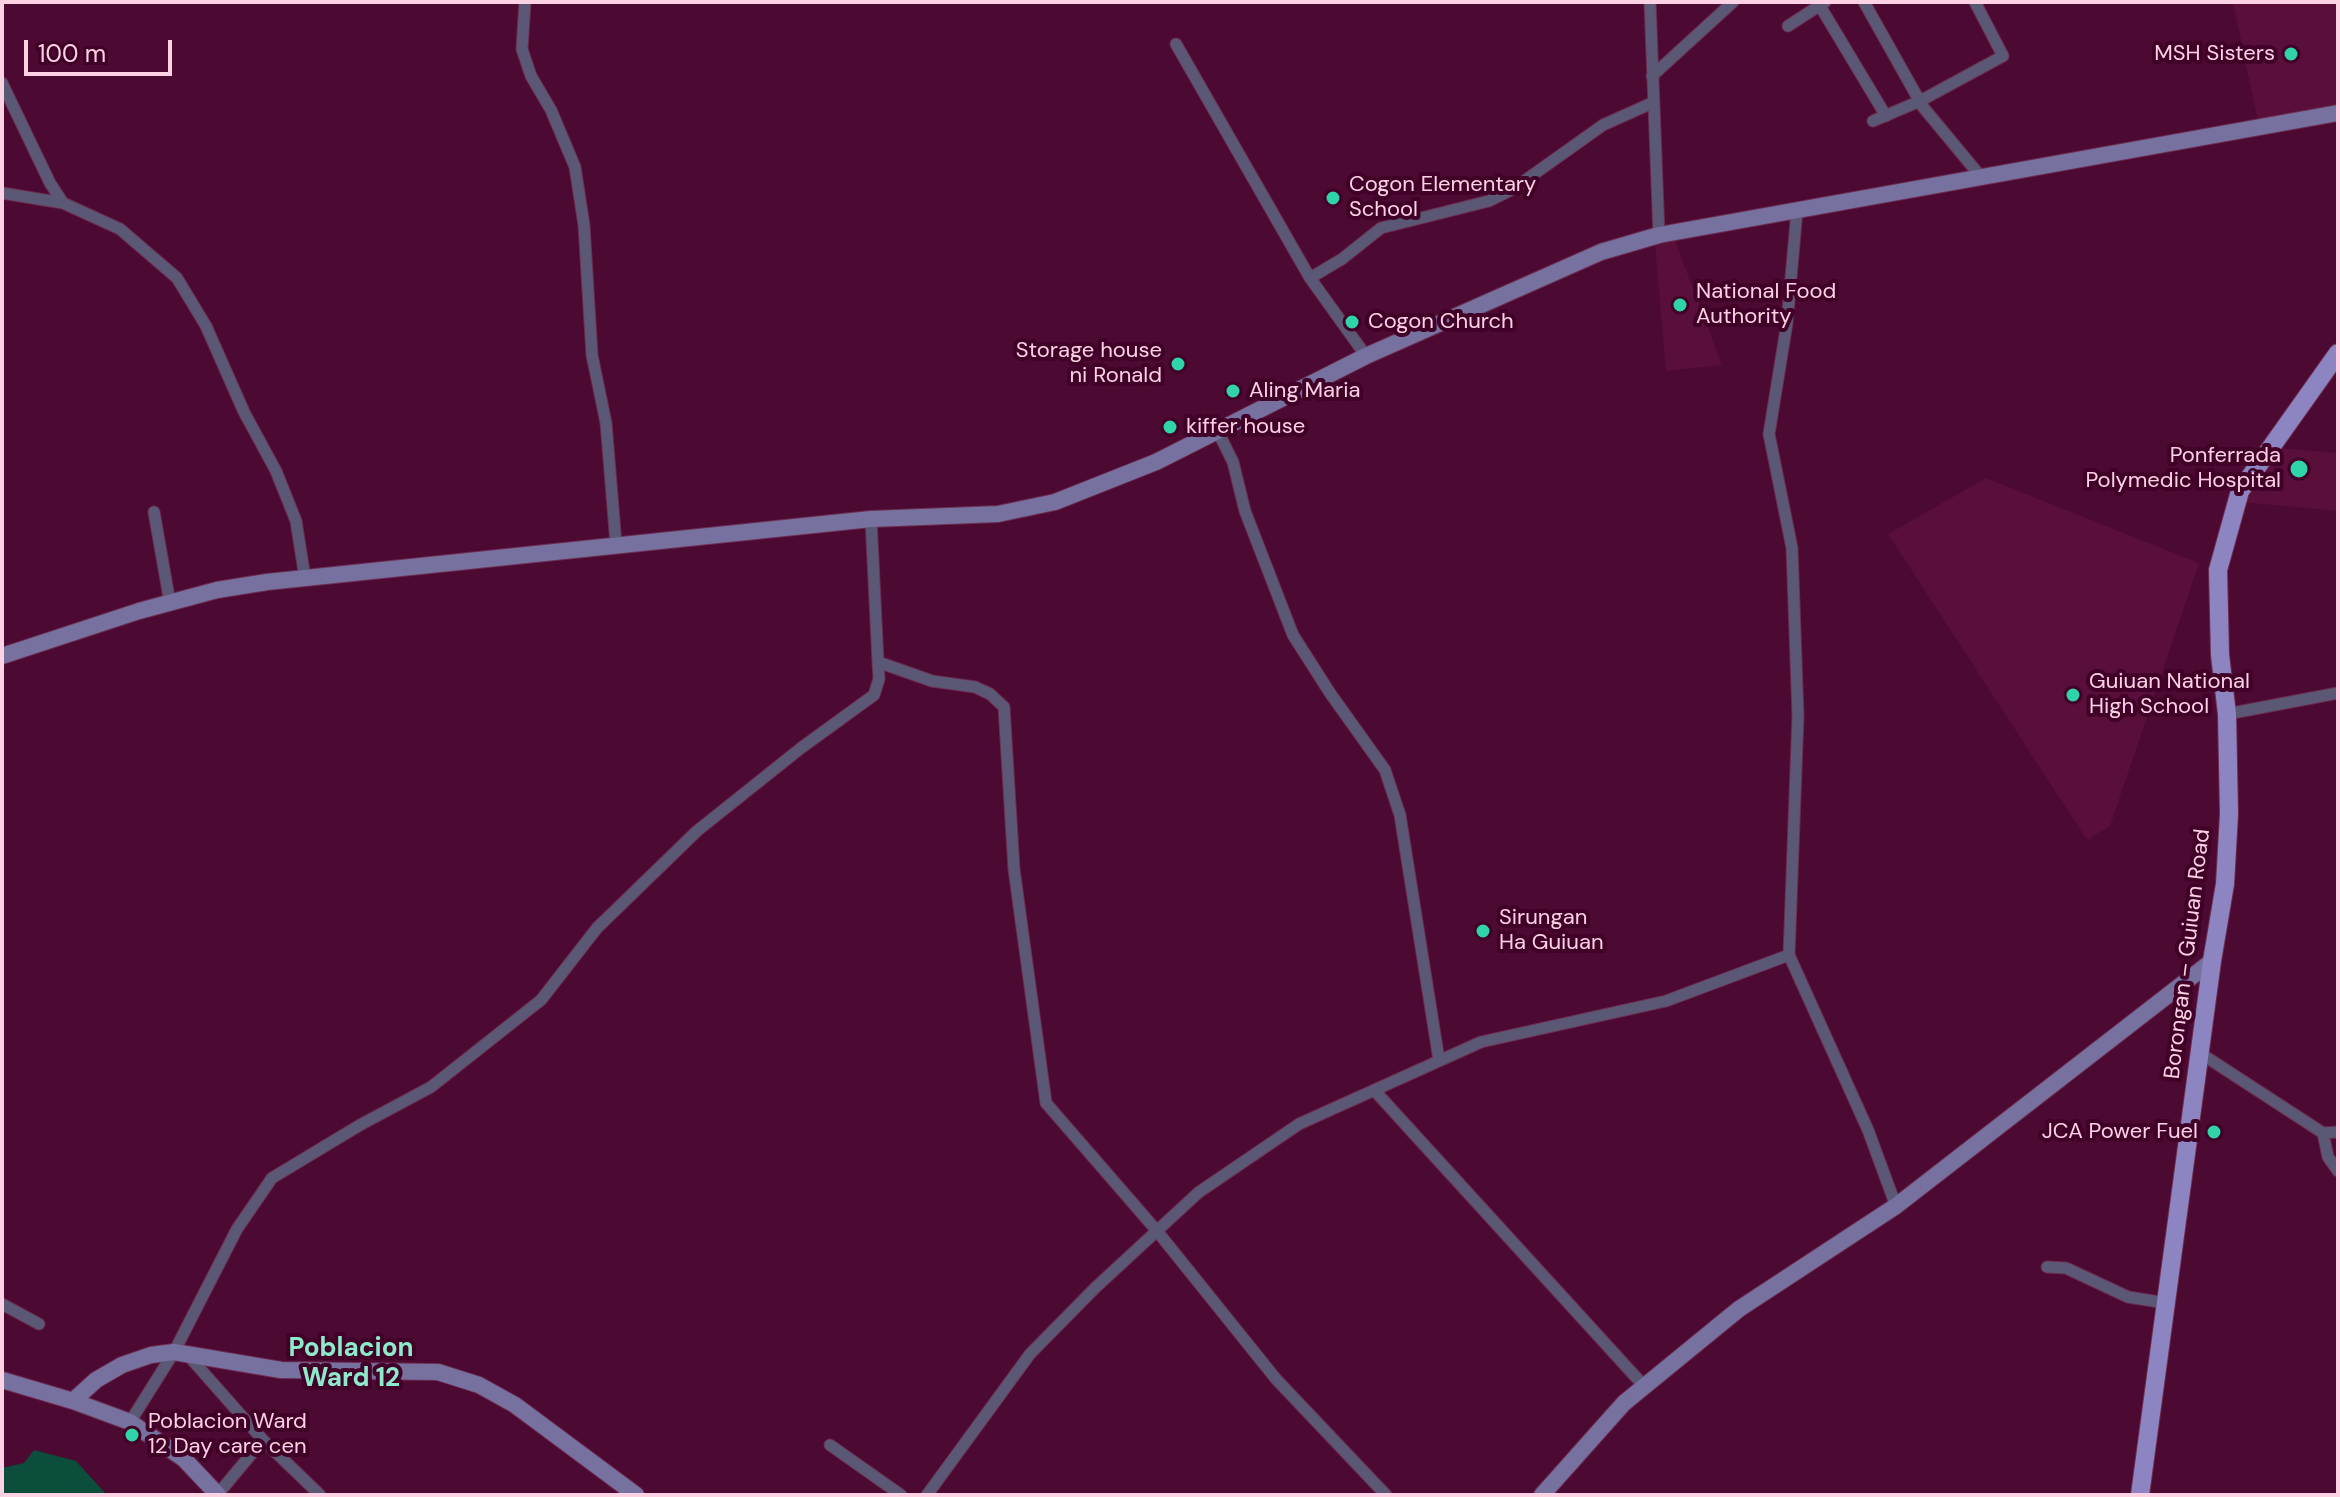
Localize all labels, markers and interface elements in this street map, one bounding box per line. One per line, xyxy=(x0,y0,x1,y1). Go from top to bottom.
scale bar xyxy=(28,24,176,74)
text: 100 m xyxy=(38,38,106,69)
place label: MSH Sisters xyxy=(2154,41,2275,67)
marker: MSH Sisters xyxy=(2282,45,2300,63)
place label: Cogon Elementary School xyxy=(1349,172,1536,224)
marker: Cogon Elementary School xyxy=(1324,189,1342,207)
place label: National Food Authority xyxy=(1696,279,1836,330)
marker: National Food Authority xyxy=(1671,296,1689,314)
place label: Cogon Church xyxy=(1368,309,1514,335)
marker: Cogon Church xyxy=(1343,313,1361,331)
place label: Storage house ni Ronald xyxy=(1016,338,1162,390)
marker: Storage house ni Ronald xyxy=(1169,355,1187,373)
place label: Aling Maria xyxy=(1249,378,1360,404)
marker: Aling Maria xyxy=(1224,382,1242,400)
place label: kiffer house xyxy=(1186,414,1305,440)
marker: kiffer house xyxy=(1161,418,1179,436)
place label: Ponferrada Polymedic Hospital xyxy=(2085,443,2281,494)
marker: Ponferrada Polymedic Hospital xyxy=(2288,458,2310,480)
place label: Guiuan National High School xyxy=(2089,669,2250,720)
marker: Guiuan National High School xyxy=(2064,686,2082,704)
street label: Borongan – Guiuan Road xyxy=(2160,827,2216,1081)
place label: Sirungan Ha Guiuan xyxy=(1499,905,1604,956)
marker: Sirungan Ha Guiuan xyxy=(1474,922,1492,940)
place label: JCA Power Fuel xyxy=(2042,1119,2198,1145)
marker: JCA Power Fuel xyxy=(2205,1123,2223,1141)
district label: Poblacion Ward 12 xyxy=(288,1333,414,1394)
place label: Poblacion Ward 12 Day care cen xyxy=(148,1409,307,1460)
marker: Poblacion Ward 12 Day care cen xyxy=(123,1426,141,1444)

